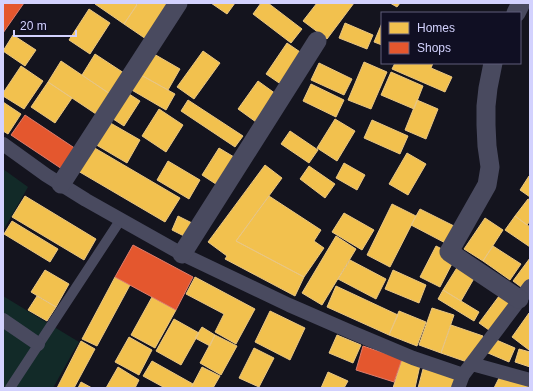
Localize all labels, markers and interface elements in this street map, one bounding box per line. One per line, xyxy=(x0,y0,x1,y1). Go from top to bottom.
scale bar xyxy=(14,12,76,38)
legend xyxy=(381,12,521,64)
text: 20 m xyxy=(20,19,47,33)
text: Homes xyxy=(417,21,455,35)
text: Shops xyxy=(417,41,451,55)

